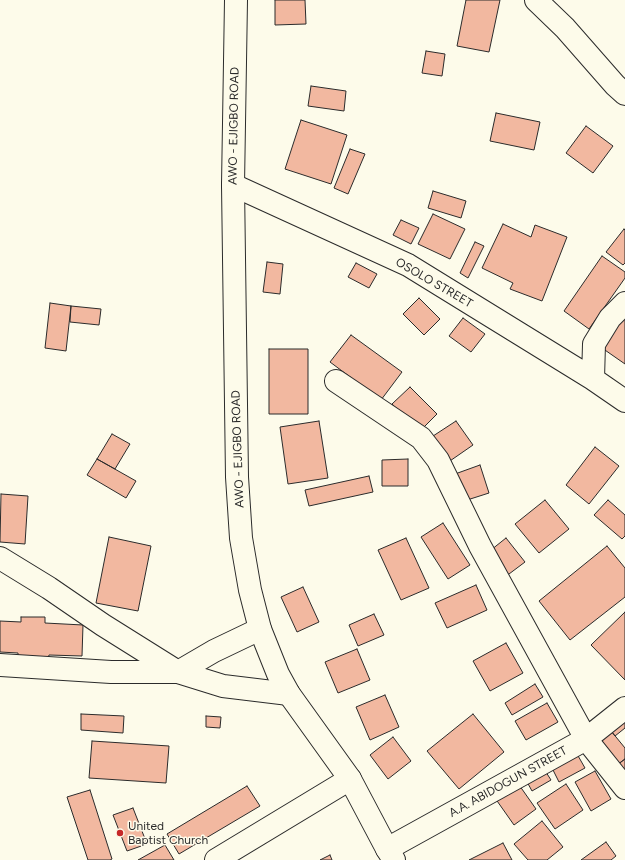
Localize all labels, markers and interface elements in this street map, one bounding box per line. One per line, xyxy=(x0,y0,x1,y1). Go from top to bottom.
street label: AWO - EJIGBO ROAD xyxy=(226,67,242,185)
street label: OSOLO STREET xyxy=(393,255,475,311)
street label: AWO - EJIGBO ROAD xyxy=(229,390,247,508)
street label: A.A. ABIDOGUN STREET xyxy=(446,744,570,820)
place label: United Baptist Church xyxy=(128,819,208,847)
marker: United Baptist Church xyxy=(115,828,125,838)

